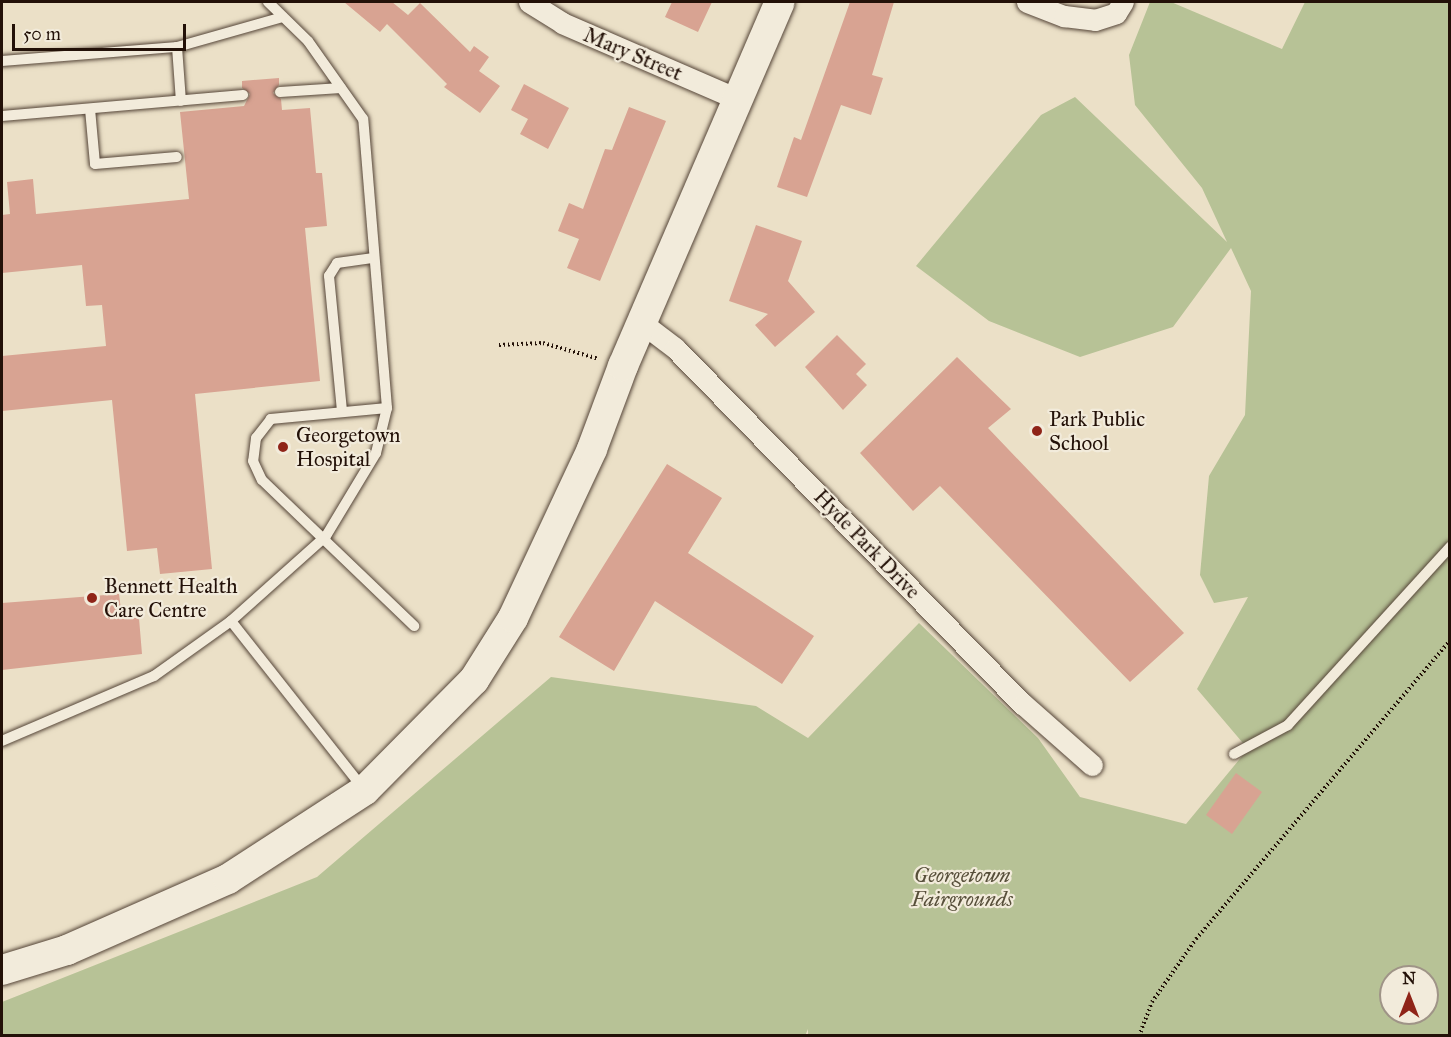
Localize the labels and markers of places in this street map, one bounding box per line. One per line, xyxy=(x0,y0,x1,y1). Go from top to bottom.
place label: Park Public School xyxy=(1049,406,1145,456)
place label: Georgetown Hospital xyxy=(296,422,400,472)
marker: Park Public School xyxy=(1030,424,1044,438)
marker: Georgetown Hospital xyxy=(274,438,292,456)
place label: Bennett Health Care Centre xyxy=(104,573,238,623)
marker: Bennett Health Care Centre xyxy=(85,591,99,605)

